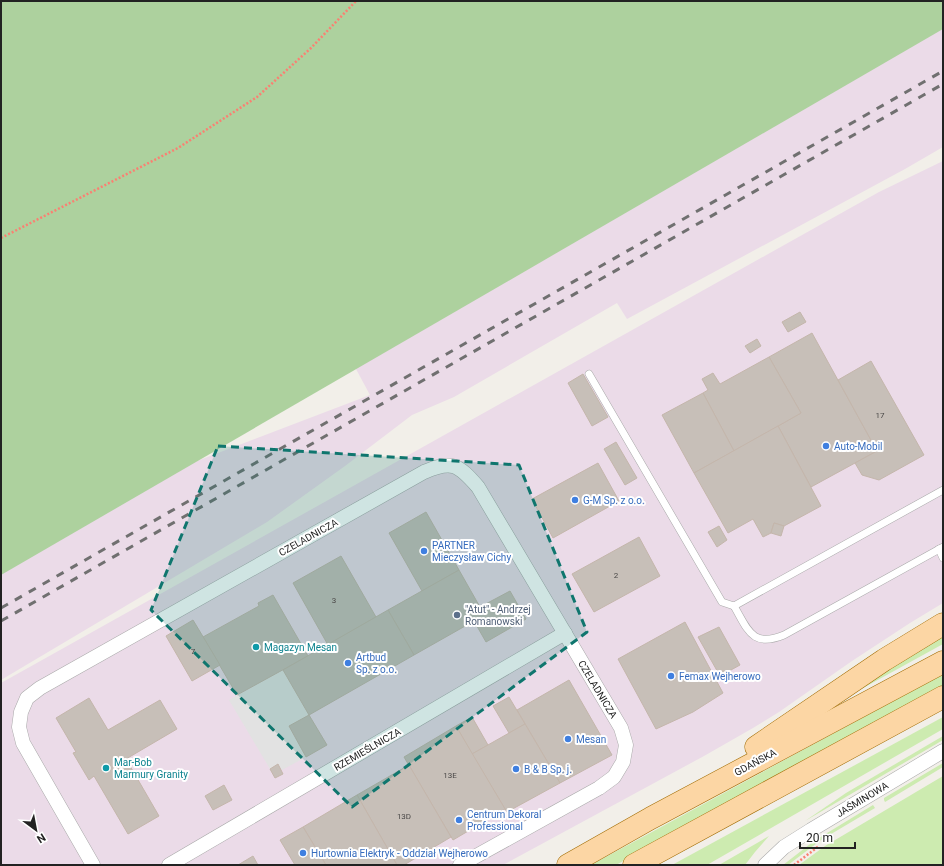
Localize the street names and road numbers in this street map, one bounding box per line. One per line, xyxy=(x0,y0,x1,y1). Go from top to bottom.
street label: CZELADNICZA xyxy=(277,516,340,558)
street label: CZELADNICZA xyxy=(576,658,619,721)
street label: RZEMIEŚLNICZA xyxy=(331,725,403,773)
street label: GDAŃSKA xyxy=(732,746,778,778)
street label: JAŚMINOWA xyxy=(834,779,891,819)

